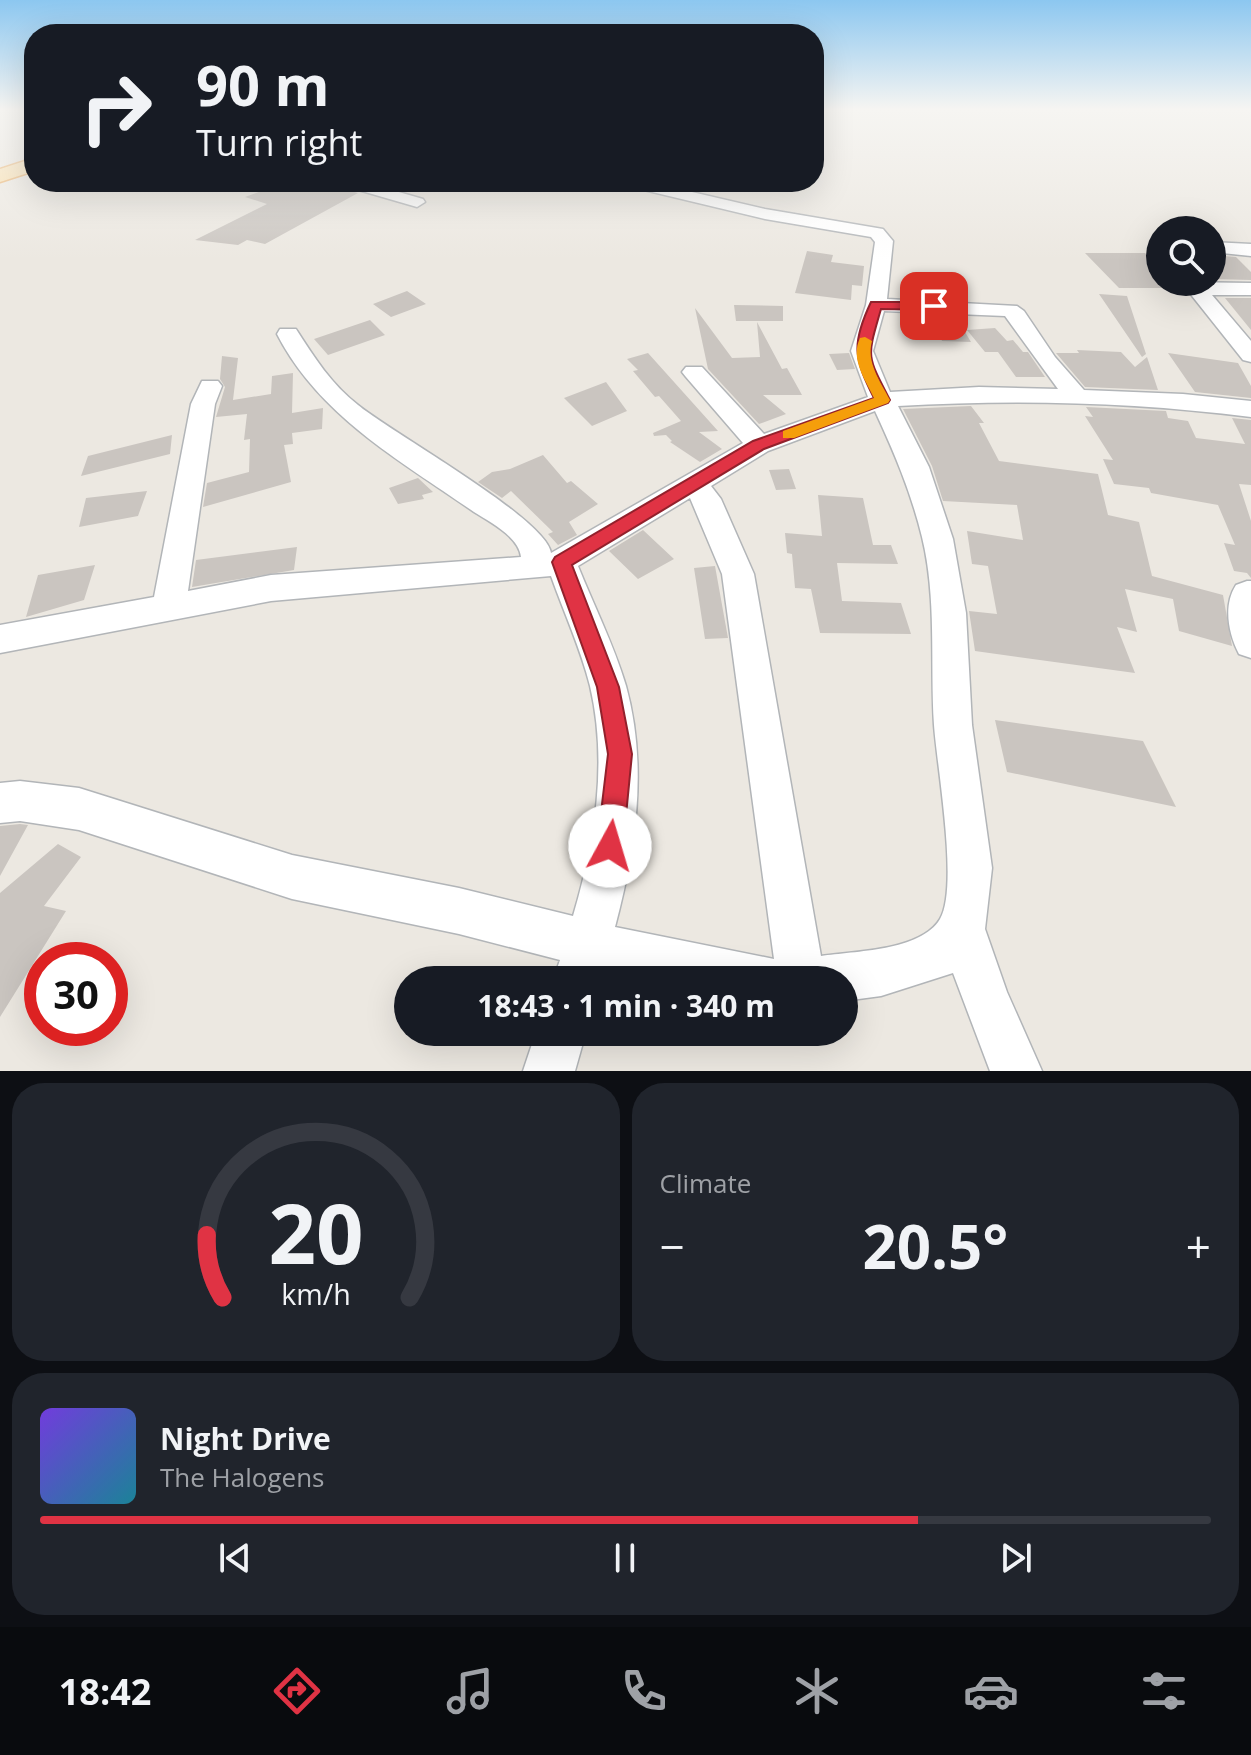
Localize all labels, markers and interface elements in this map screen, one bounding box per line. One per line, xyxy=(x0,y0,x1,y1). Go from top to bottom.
text: 90 m xyxy=(196,46,330,122)
icon: right xyxy=(64,56,168,160)
text: Turn right xyxy=(196,118,362,167)
map controls xyxy=(1146,216,1226,296)
button: search xyxy=(1146,216,1226,296)
pin xyxy=(900,272,968,340)
icon: arrive xyxy=(912,284,956,328)
position arrow xyxy=(568,804,652,888)
speed limit sign: 30 xyxy=(24,942,128,1046)
text: 18:43 · 1 min · 340 m xyxy=(477,985,775,1026)
text: Climate xyxy=(660,1165,751,1201)
text: 20 xyxy=(268,1175,363,1288)
text: 20.5° xyxy=(862,1205,1008,1287)
text: − xyxy=(660,1216,685,1276)
text: + xyxy=(1186,1216,1211,1276)
text: km/h xyxy=(281,1274,350,1313)
text: Night Drive xyxy=(160,1418,331,1459)
text: The Halogens xyxy=(160,1459,325,1495)
icon: previous xyxy=(213,1536,257,1580)
icon: pause xyxy=(603,1536,647,1580)
icon: next xyxy=(994,1536,1038,1580)
icon: directions xyxy=(269,1663,325,1719)
icon: music xyxy=(442,1663,498,1719)
icon: phone xyxy=(616,1663,672,1719)
icon: climate xyxy=(789,1663,845,1719)
icon: car xyxy=(963,1663,1019,1719)
icon: filters xyxy=(1136,1663,1192,1719)
text: 18:42 xyxy=(59,1667,151,1716)

